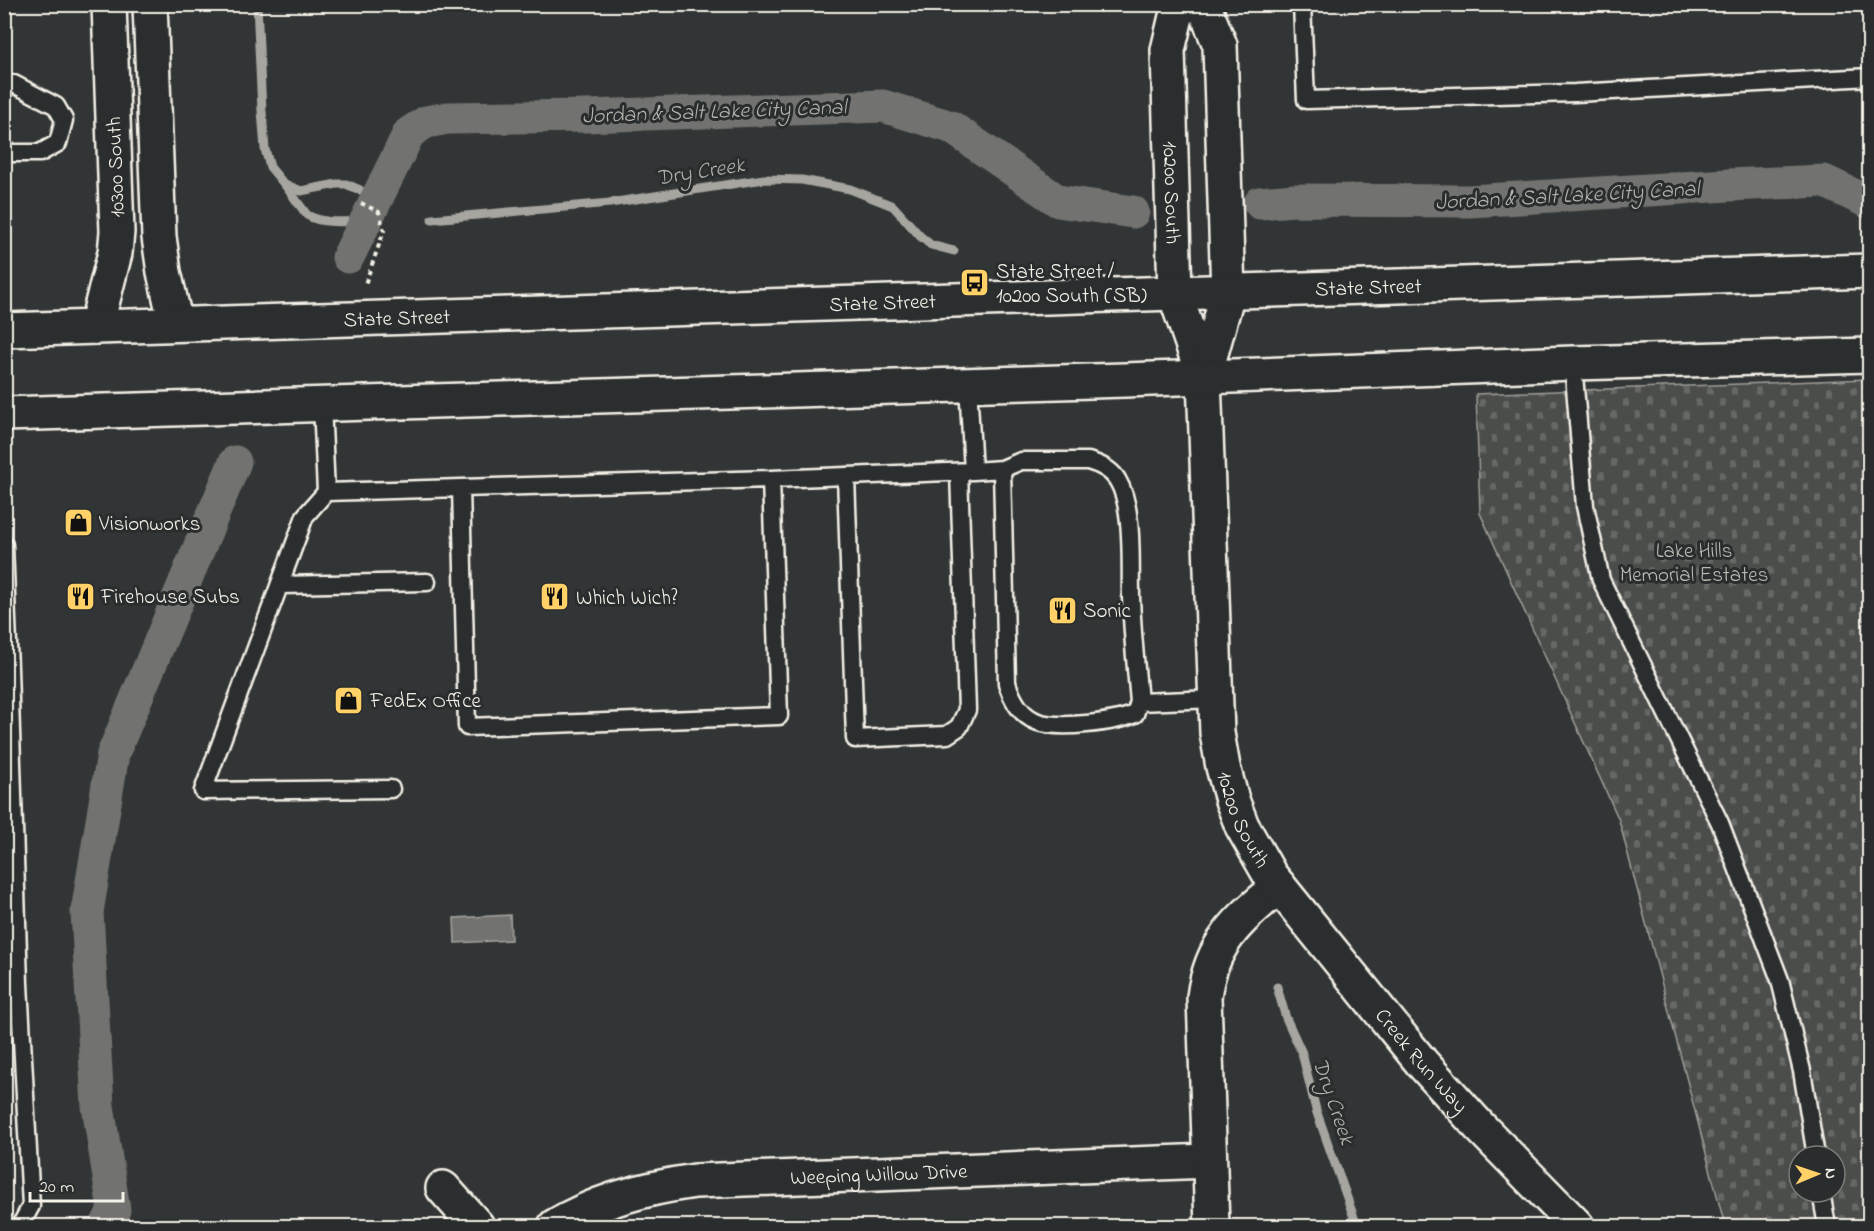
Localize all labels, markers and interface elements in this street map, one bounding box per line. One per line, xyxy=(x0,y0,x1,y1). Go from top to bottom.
water label: Jordan & Salt Lake City Canal xyxy=(581,92,849,134)
street label: 10300 South xyxy=(100,116,134,218)
street label: 10200 South xyxy=(1154,141,1187,245)
water label: Dry Creek xyxy=(654,150,748,196)
water label: Jordan & Salt Lake City Canal xyxy=(1434,174,1702,220)
place label: State Street / 10200 South (SB) xyxy=(996,258,1147,312)
bus stop icon: State Street / 10200 South (SB) xyxy=(959,267,991,299)
street label: State Street xyxy=(1315,272,1422,306)
street label: State Street xyxy=(829,288,936,321)
street label: State Street xyxy=(343,303,451,336)
shop icon: Visionworks xyxy=(62,507,94,539)
place label: Visionworks xyxy=(98,510,200,540)
park label: Lake Hills Memorial Estates xyxy=(1620,537,1768,591)
restaurant icon: Firehouse Subs xyxy=(64,580,96,612)
restaurant icon: Which Wich? xyxy=(539,581,571,613)
place label: Firehouse Subs xyxy=(100,583,240,613)
place label: Which Wich? xyxy=(576,584,678,614)
restaurant icon: Sonic xyxy=(1046,594,1078,626)
place label: Sonic xyxy=(1083,597,1132,627)
shop icon: FedEx Office xyxy=(333,684,365,716)
place label: FedEx Office xyxy=(369,687,481,717)
street label: 10200 South xyxy=(1208,768,1276,874)
street label: Creek Run Way xyxy=(1367,1003,1474,1122)
water label: Dry Creek xyxy=(1303,1055,1362,1151)
north arrow xyxy=(1787,1144,1847,1204)
street label: Weeping Willow Drive xyxy=(790,1157,969,1194)
scale bar xyxy=(30,1165,123,1203)
text: N xyxy=(1818,1168,1842,1180)
text: 20 m xyxy=(39,1175,74,1201)

